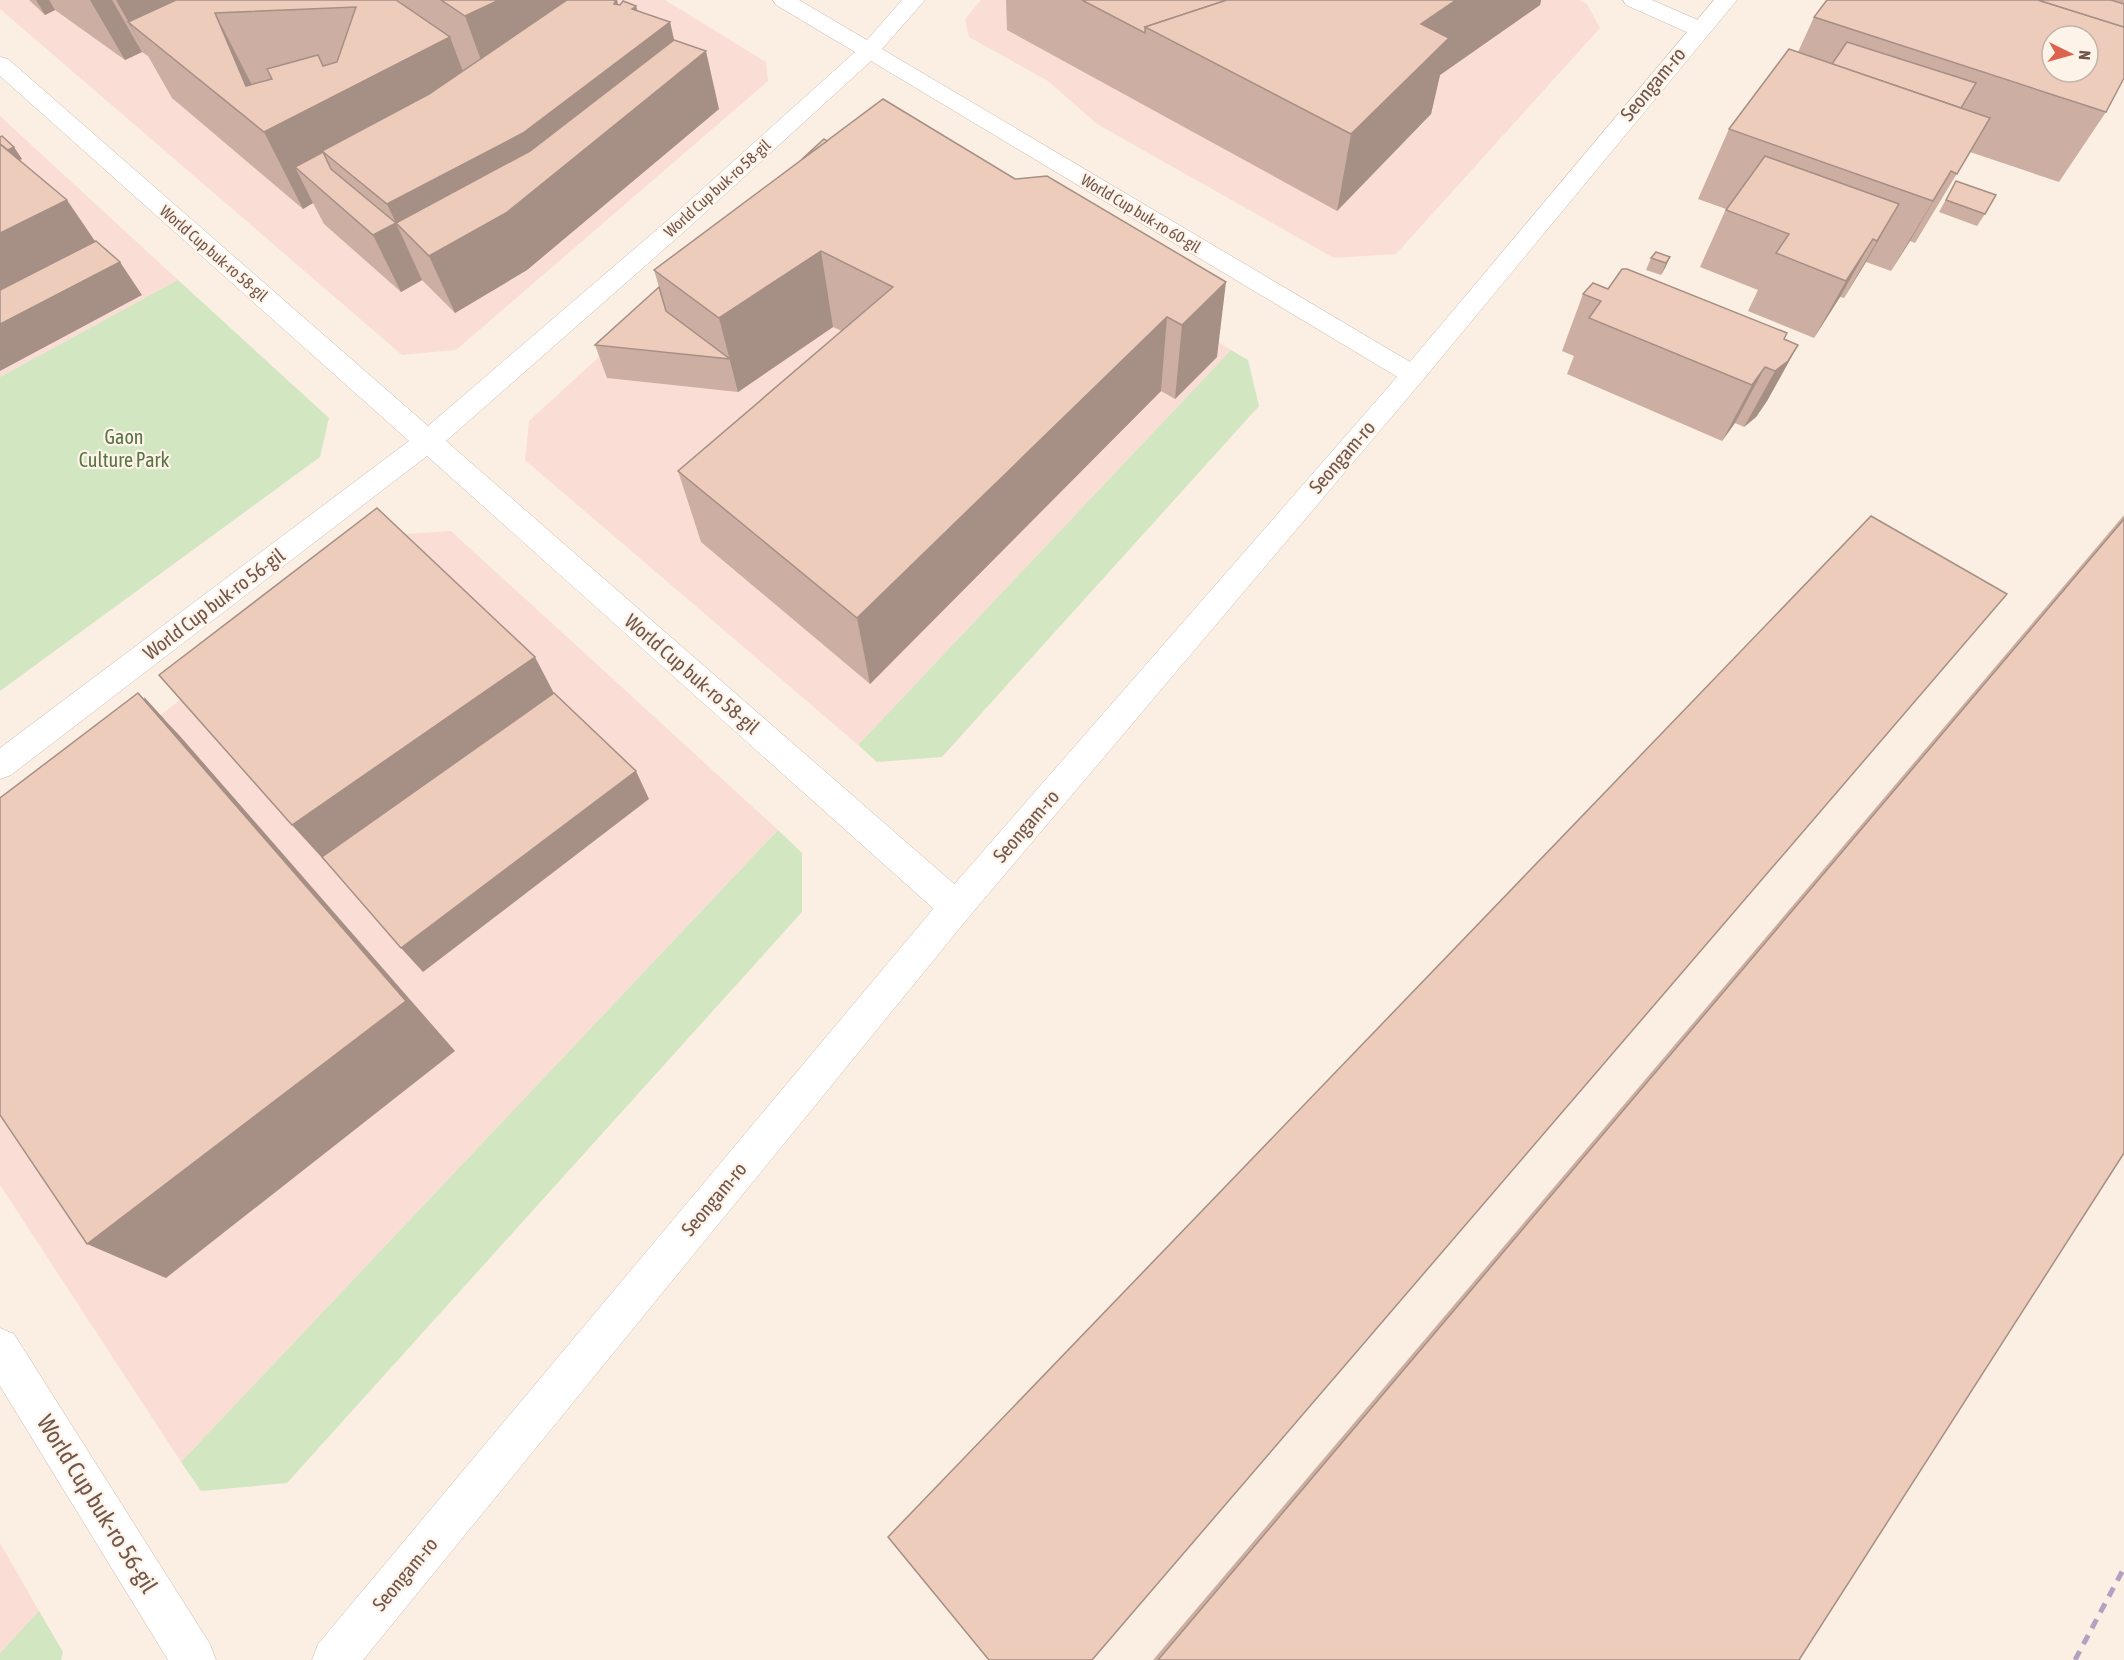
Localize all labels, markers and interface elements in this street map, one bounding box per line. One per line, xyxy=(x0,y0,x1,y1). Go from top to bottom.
north arrow xyxy=(2040,24,2100,84)
street label: Seongam-ro xyxy=(1615,42,1690,125)
text: N xyxy=(2076,50,2094,61)
street label: World Cup buk-ro 58-gil xyxy=(660,135,775,241)
street label: World Cup buk-ro 60-gil xyxy=(1077,170,1205,257)
street label: World Cup buk-ro 58-gil xyxy=(156,201,272,306)
street label: Seongam-ro xyxy=(1304,416,1379,498)
park label: Gaon Culture Park xyxy=(79,425,169,471)
street label: World Cup buk-ro 56-gil xyxy=(139,543,289,664)
street label: World Cup buk-ro 58-gil xyxy=(620,609,765,739)
street label: Seongam-ro xyxy=(988,785,1063,867)
street label: Seongam-ro xyxy=(676,1157,751,1240)
street label: World Cup buk-ro 56-gil xyxy=(32,1410,163,1598)
street label: Seongam-ro xyxy=(367,1532,442,1615)

